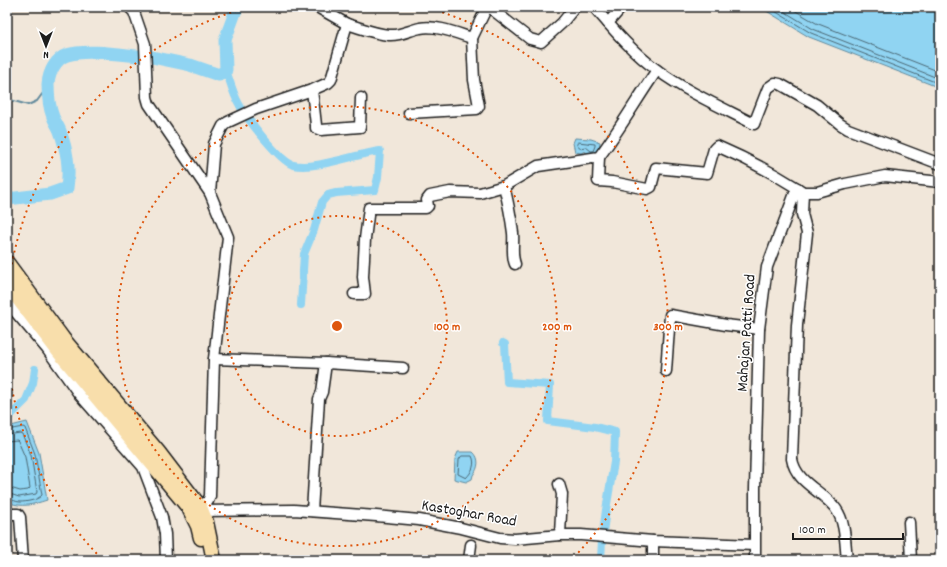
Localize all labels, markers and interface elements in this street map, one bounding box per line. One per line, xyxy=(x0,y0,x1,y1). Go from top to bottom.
north arrow xyxy=(26,26,66,66)
text: N xyxy=(43,46,49,62)
street label: Mahajan Patti Road xyxy=(731,274,763,392)
centre of rings xyxy=(330,319,344,333)
text: 100 m xyxy=(434,319,460,336)
text: 200 m xyxy=(542,319,572,336)
text: 300 m xyxy=(653,319,683,336)
street label: Kastoghar Road xyxy=(420,494,518,534)
scale bar xyxy=(793,515,903,541)
text: 100 m xyxy=(799,522,826,539)

